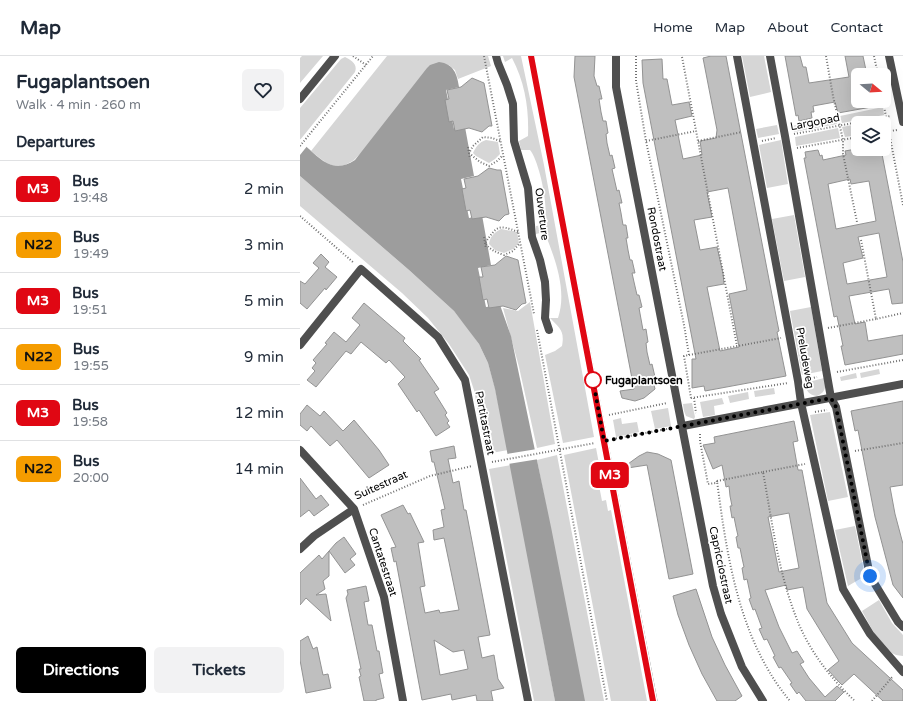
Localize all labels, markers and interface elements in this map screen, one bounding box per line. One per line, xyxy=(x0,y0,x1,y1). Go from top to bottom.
text: Map xyxy=(20,17,61,39)
text: Home xyxy=(653,19,693,36)
text: Map xyxy=(715,19,745,36)
text: About xyxy=(767,19,809,36)
text: Contact xyxy=(831,19,883,36)
north arrow xyxy=(851,68,891,108)
map controls xyxy=(851,68,891,156)
button: heart xyxy=(242,69,284,111)
text: Fugaplantsoen xyxy=(16,71,150,93)
text: Walk · 4 min · 260 m xyxy=(16,97,141,113)
street label: Largopad xyxy=(789,111,841,133)
button: layers xyxy=(851,116,891,156)
text: Departures xyxy=(16,133,95,151)
text: Bus xyxy=(72,172,99,190)
text: M3 xyxy=(27,180,49,197)
text: 2 min xyxy=(244,180,284,198)
street label: Ouverture xyxy=(532,187,552,241)
text: 19:48 xyxy=(72,190,108,206)
street label: Rondostraat xyxy=(644,206,670,272)
text: Bus xyxy=(73,228,99,246)
text: N22 xyxy=(24,236,53,253)
text: 3 min xyxy=(244,236,284,254)
text: 19:49 xyxy=(73,246,109,262)
text: Bus xyxy=(72,284,99,302)
text: M3 xyxy=(27,292,49,309)
text: 5 min xyxy=(244,292,284,310)
text: 19:51 xyxy=(72,302,108,318)
street label: Preludeweg xyxy=(793,326,817,390)
text: Bus xyxy=(73,340,99,358)
text: N22 xyxy=(24,348,53,365)
text: 9 min xyxy=(244,348,284,366)
text: 19:55 xyxy=(73,358,109,374)
marker: Fugaplantsoen xyxy=(584,371,602,389)
place label: Fugaplantsoen xyxy=(605,374,683,388)
street label: Partitastraat xyxy=(472,390,498,456)
text: Bus xyxy=(72,396,99,414)
text: M3 xyxy=(27,404,49,421)
text: 12 min xyxy=(235,404,284,422)
text: 19:58 xyxy=(72,414,108,430)
text: Bus xyxy=(73,452,99,470)
text: N22 xyxy=(24,460,53,477)
text: 14 min xyxy=(235,460,284,478)
line badge: M3 xyxy=(592,462,628,488)
text: M3 xyxy=(599,466,621,483)
street label: Suitestraat xyxy=(353,468,409,502)
text: 20:00 xyxy=(73,470,109,486)
street label: Capricciostraat xyxy=(706,525,736,605)
street label: Cantatestraat xyxy=(366,526,400,598)
your location xyxy=(860,566,880,586)
button: Directions xyxy=(16,647,146,693)
button: Tickets xyxy=(154,647,284,693)

